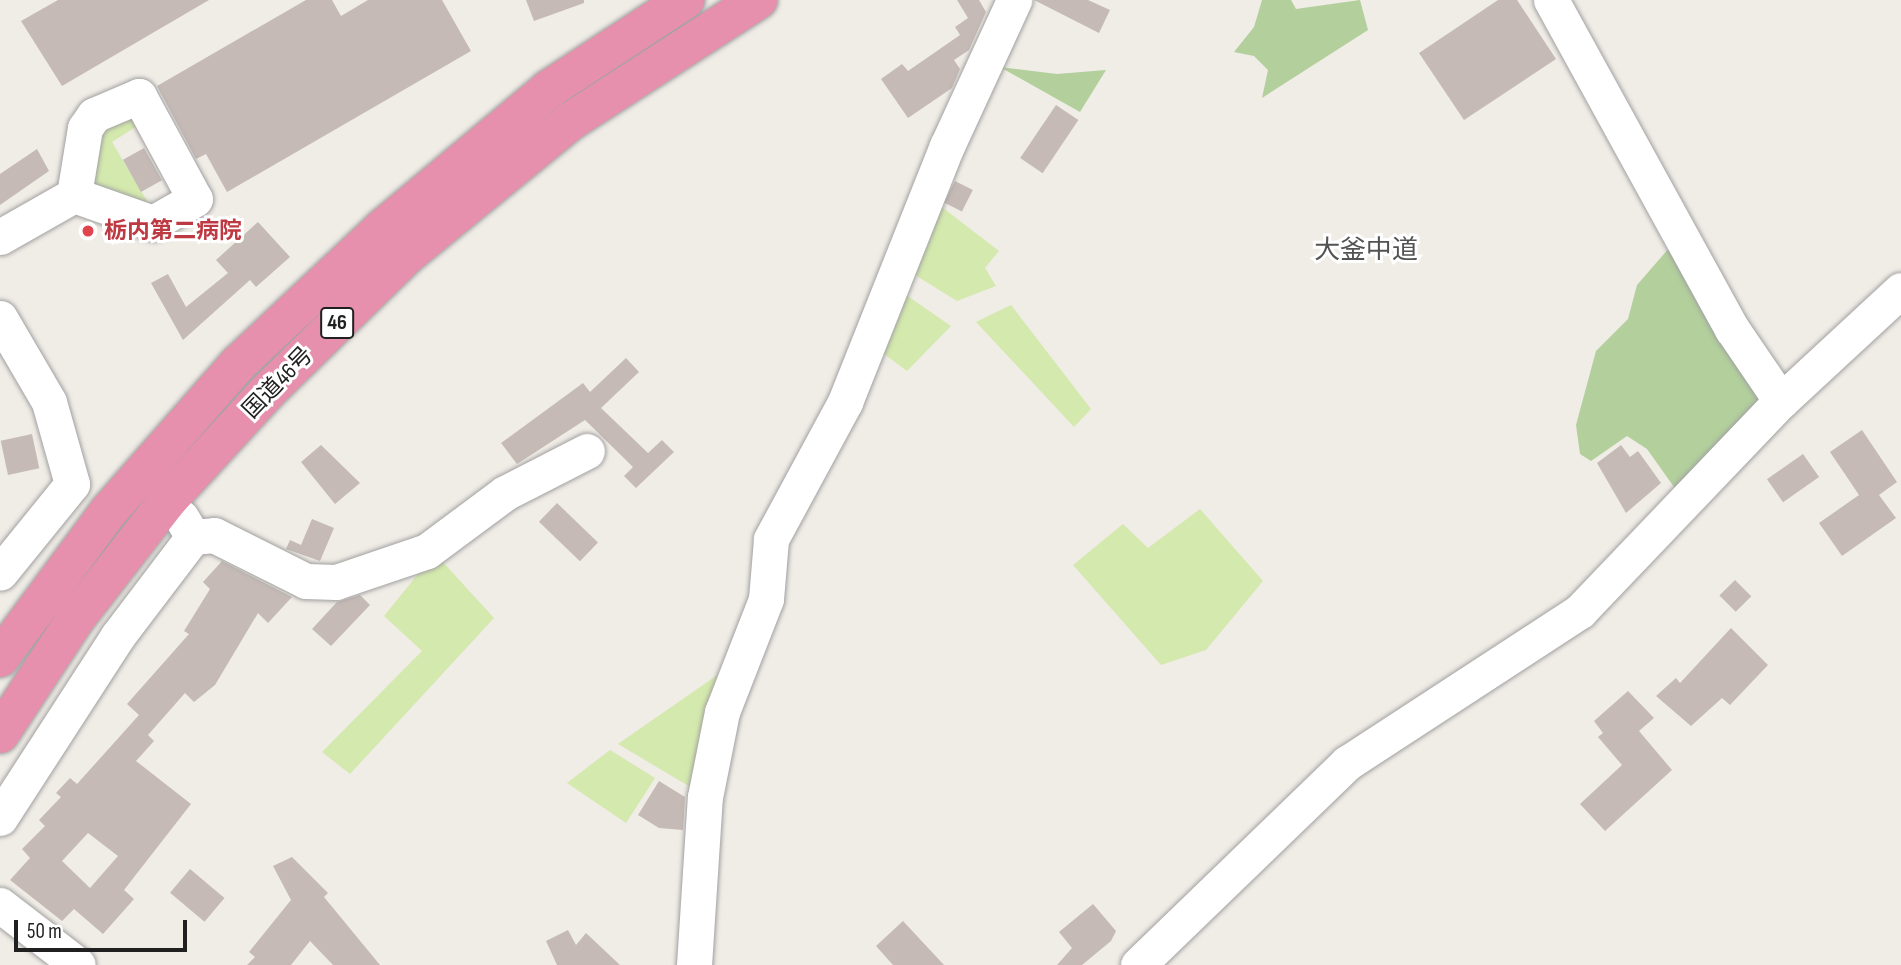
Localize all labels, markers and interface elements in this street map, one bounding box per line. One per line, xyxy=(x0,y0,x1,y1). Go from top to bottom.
place label: 栃内第二病院 xyxy=(104,217,242,245)
marker: 栃内第二病院 xyxy=(78,221,98,241)
district label: 大釜中道 xyxy=(1314,235,1418,267)
road number: 46 xyxy=(320,306,354,340)
street label: 国道46号 xyxy=(237,342,319,424)
scale bar xyxy=(18,906,191,950)
text: 50 m xyxy=(27,919,62,944)

